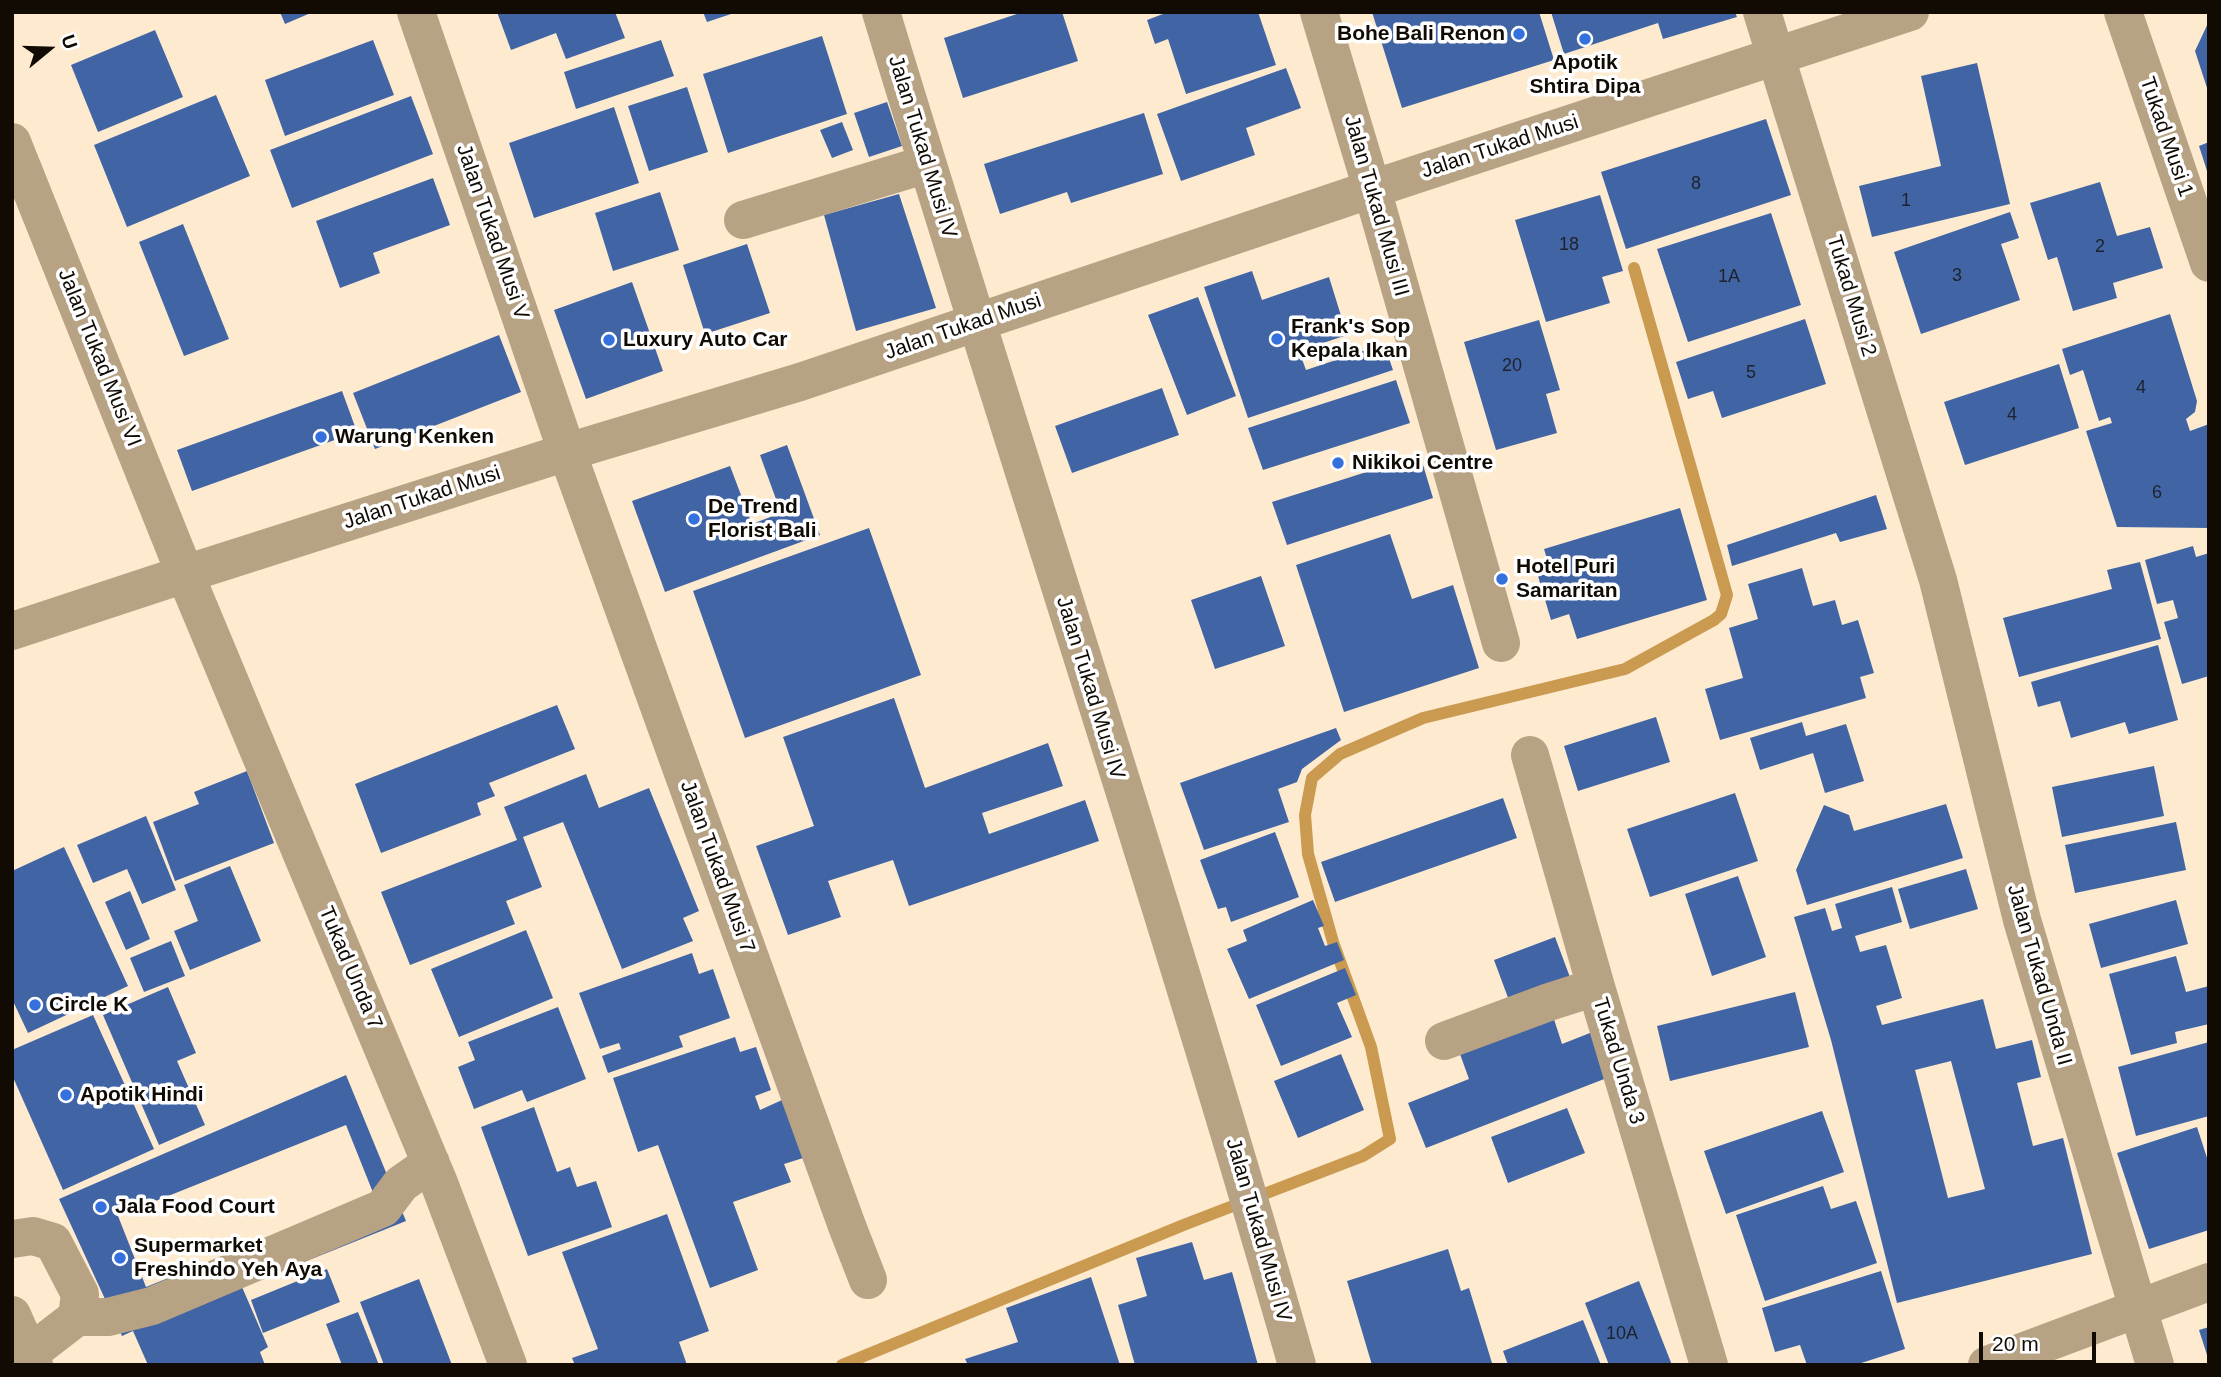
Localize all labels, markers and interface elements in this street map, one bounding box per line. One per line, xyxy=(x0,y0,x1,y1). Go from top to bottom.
north arrow xyxy=(14,14,84,84)
place label: Bohe Bali Renon xyxy=(1337,21,1505,47)
marker: Bohe Bali Renon xyxy=(1511,26,1527,42)
marker: Apotik Shtira Dipa xyxy=(1577,31,1593,47)
text: U xyxy=(57,32,81,52)
place label: Apotik Shtira Dipa xyxy=(1530,50,1640,100)
street label: Jalan Tukad Musi IV xyxy=(882,53,962,241)
street label: Tukad Musi 1 xyxy=(2134,74,2198,200)
street label: Jalan Tukad Musi xyxy=(1418,110,1582,184)
street label: Jalan Tukad Musi III xyxy=(1338,113,1414,299)
street label: Jalan Tukad Musi V xyxy=(450,141,534,323)
house number: 8 xyxy=(1691,173,1701,195)
house number: 1 xyxy=(1901,190,1911,212)
street label: Tukad Musi 2 xyxy=(1821,232,1881,360)
house number: 18 xyxy=(1559,234,1579,256)
house number: 2 xyxy=(2095,236,2105,258)
street label: Jalan Tukad Musi VI xyxy=(52,265,146,451)
house number: 3 xyxy=(1952,265,1962,287)
house number: 1A xyxy=(1718,266,1740,288)
street label: Jalan Tukad Musi xyxy=(881,288,1045,366)
place label: Frank's Sop Kepala Ikan xyxy=(1291,314,1410,364)
place label: Luxury Auto Car xyxy=(623,327,788,353)
marker: Frank's Sop Kepala Ikan xyxy=(1269,331,1285,347)
marker: Luxury Auto Car xyxy=(601,332,617,348)
house number: 20 xyxy=(1502,355,1522,377)
house number: 5 xyxy=(1746,362,1756,384)
house number: 4 xyxy=(2136,377,2146,399)
house number: 4 xyxy=(2007,404,2017,426)
place label: Warung Kenken xyxy=(335,424,494,450)
marker: Warung Kenken xyxy=(313,429,329,445)
place label: Nikikoi Centre xyxy=(1352,450,1493,476)
marker: Nikikoi Centre xyxy=(1330,455,1346,471)
street label: Jalan Tukad Musi xyxy=(340,461,504,535)
house number: 6 xyxy=(2152,482,2162,504)
place label: De Trend Florist Bali xyxy=(708,494,817,544)
marker: De Trend Florist Bali xyxy=(686,511,702,527)
place label: Hotel Puri Samaritan xyxy=(1516,554,1618,604)
marker: Hotel Puri Samaritan xyxy=(1494,571,1510,587)
street label: Jalan Tukad Musi IV xyxy=(1050,594,1130,782)
street label: Jalan Tukad Musi 7 xyxy=(674,778,760,956)
street label: Jalan Tukad Unda II xyxy=(2001,882,2077,1068)
street label: Tukad Unda 7 xyxy=(313,903,387,1033)
place label: Circle K xyxy=(49,992,128,1018)
street label: Tukad Unda 3 xyxy=(1587,995,1649,1127)
marker: Circle K xyxy=(27,997,43,1013)
place label: Apotik Hindi xyxy=(80,1082,204,1108)
marker: Apotik Hindi xyxy=(58,1087,74,1103)
street label: Jalan Tukad Musi IV xyxy=(1220,1135,1296,1325)
place label: Jala Food Court xyxy=(115,1194,275,1220)
marker: Jala Food Court xyxy=(93,1199,109,1215)
place label: Supermarket Freshindo Yeh Aya xyxy=(134,1233,322,1283)
marker: Supermarket Freshindo Yeh Aya xyxy=(112,1250,128,1266)
scale bar xyxy=(1983,1318,2100,1362)
house number: 10A xyxy=(1606,1323,1638,1345)
text: 20 m xyxy=(1992,1332,2039,1355)

